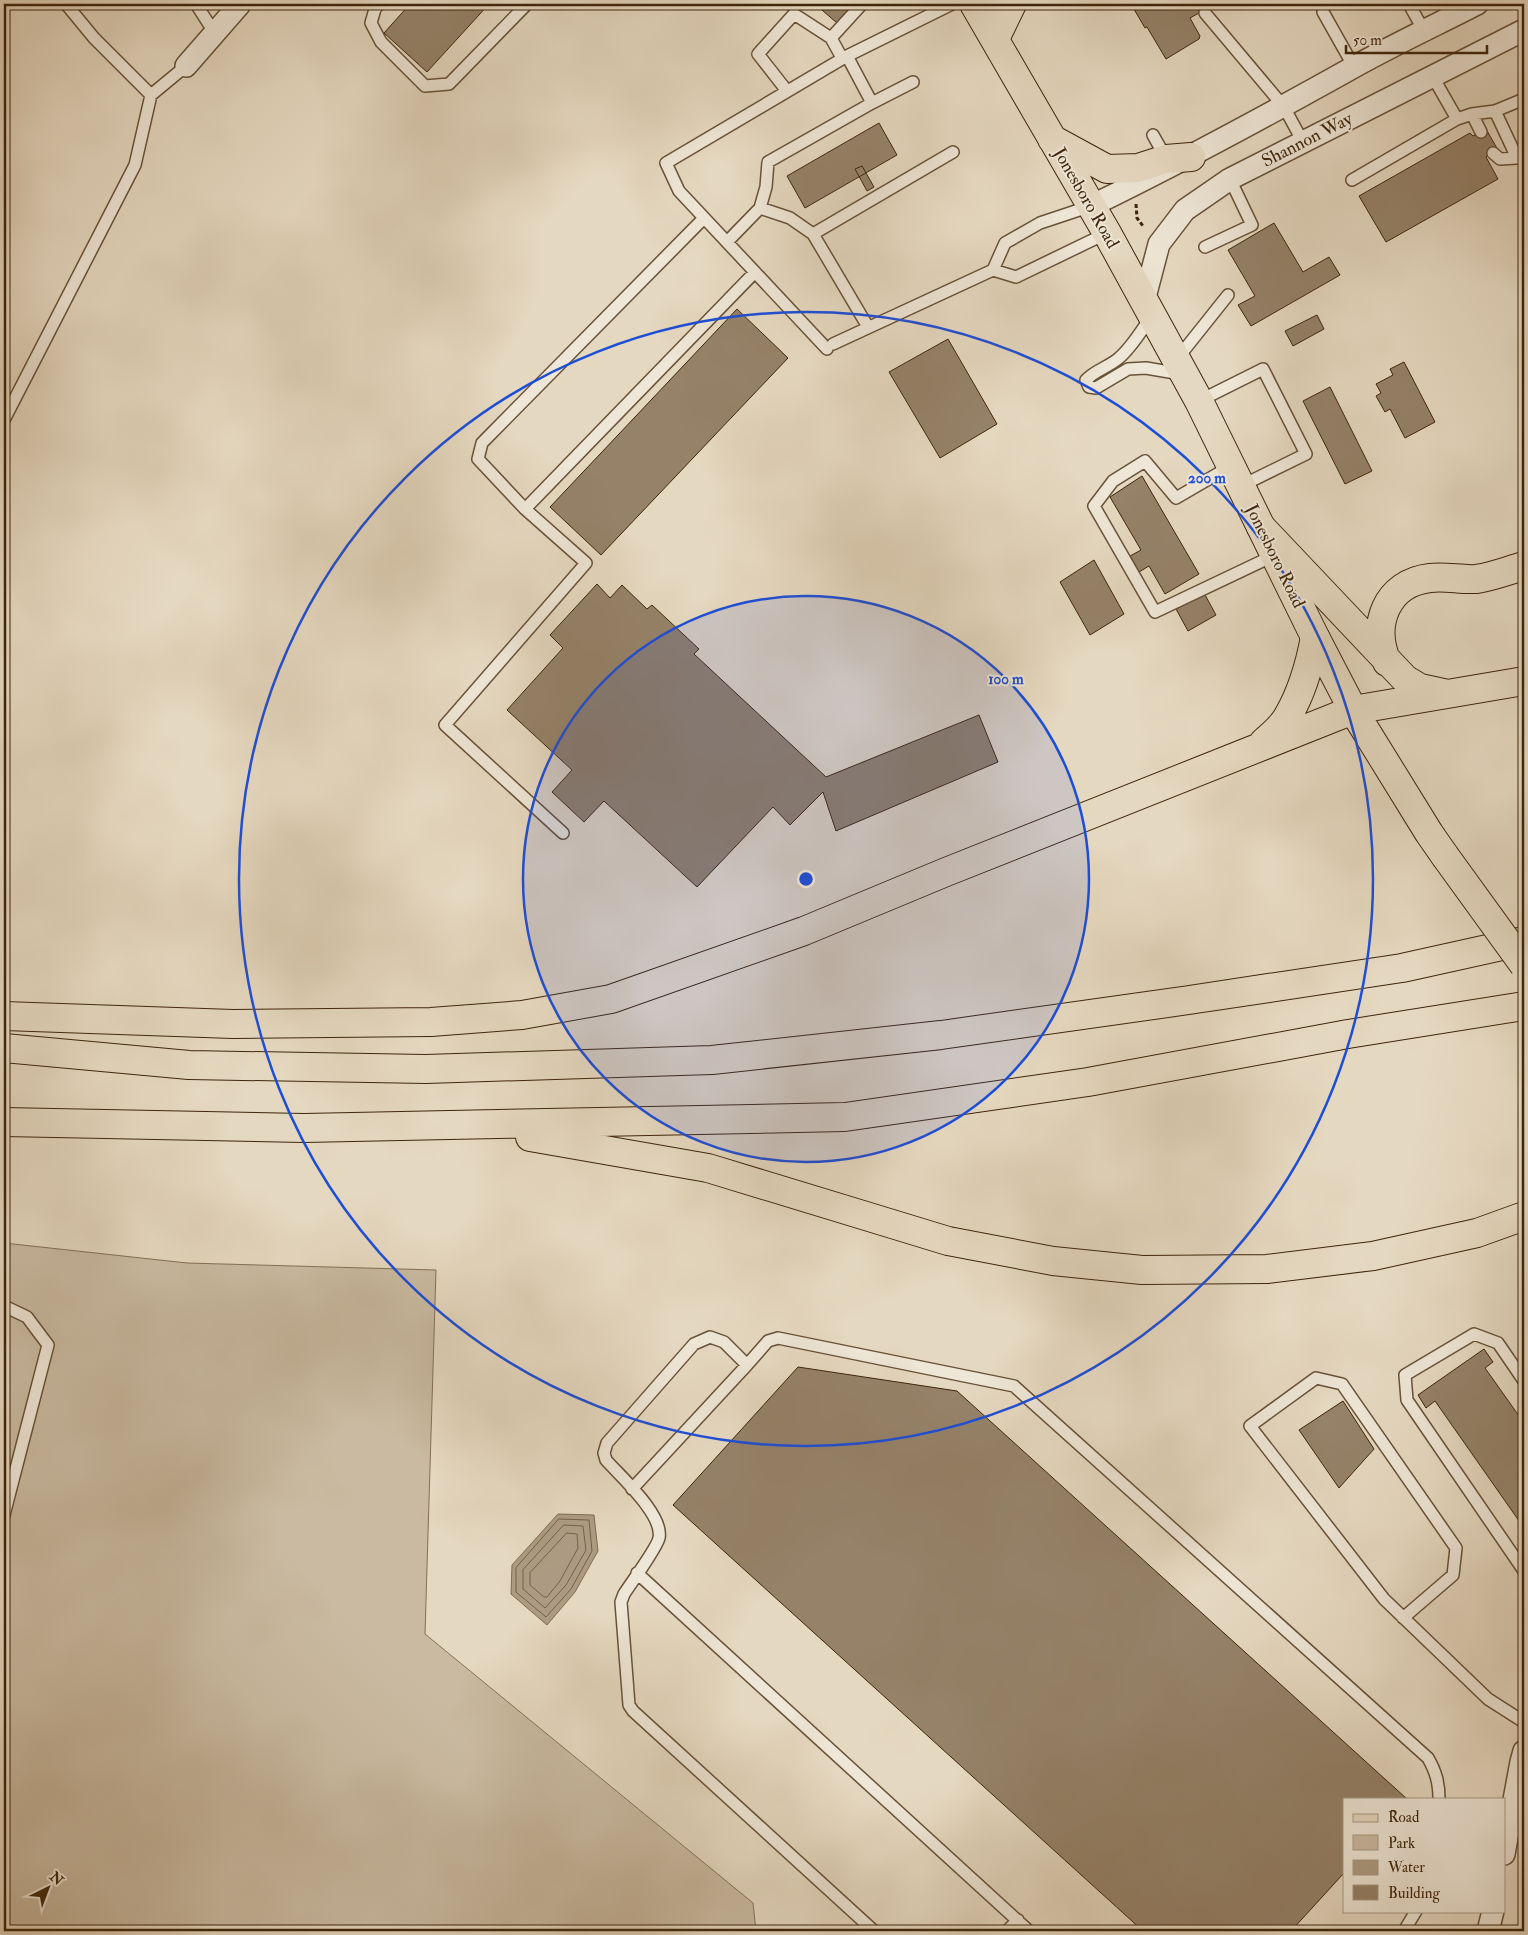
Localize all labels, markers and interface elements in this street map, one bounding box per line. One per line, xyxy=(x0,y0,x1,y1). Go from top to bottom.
scale bar xyxy=(1346,22,1487,54)
text: 50 m xyxy=(1353,31,1382,50)
street label: Shannon Way xyxy=(1258,107,1357,173)
street label: Jonesboro Road xyxy=(1047,143,1124,253)
text: 200 m xyxy=(1188,469,1226,488)
street label: Jonesboro Road xyxy=(1239,499,1310,612)
text: 100 m xyxy=(988,670,1024,689)
centre of rings xyxy=(797,870,815,888)
legend xyxy=(1343,1798,1506,1912)
text: Road xyxy=(1388,1808,1420,1827)
text: Park xyxy=(1388,1834,1415,1853)
text: Water xyxy=(1387,1858,1425,1877)
north arrow xyxy=(22,1862,72,1912)
text: N xyxy=(45,1868,67,1890)
text: Building xyxy=(1388,1884,1440,1903)

